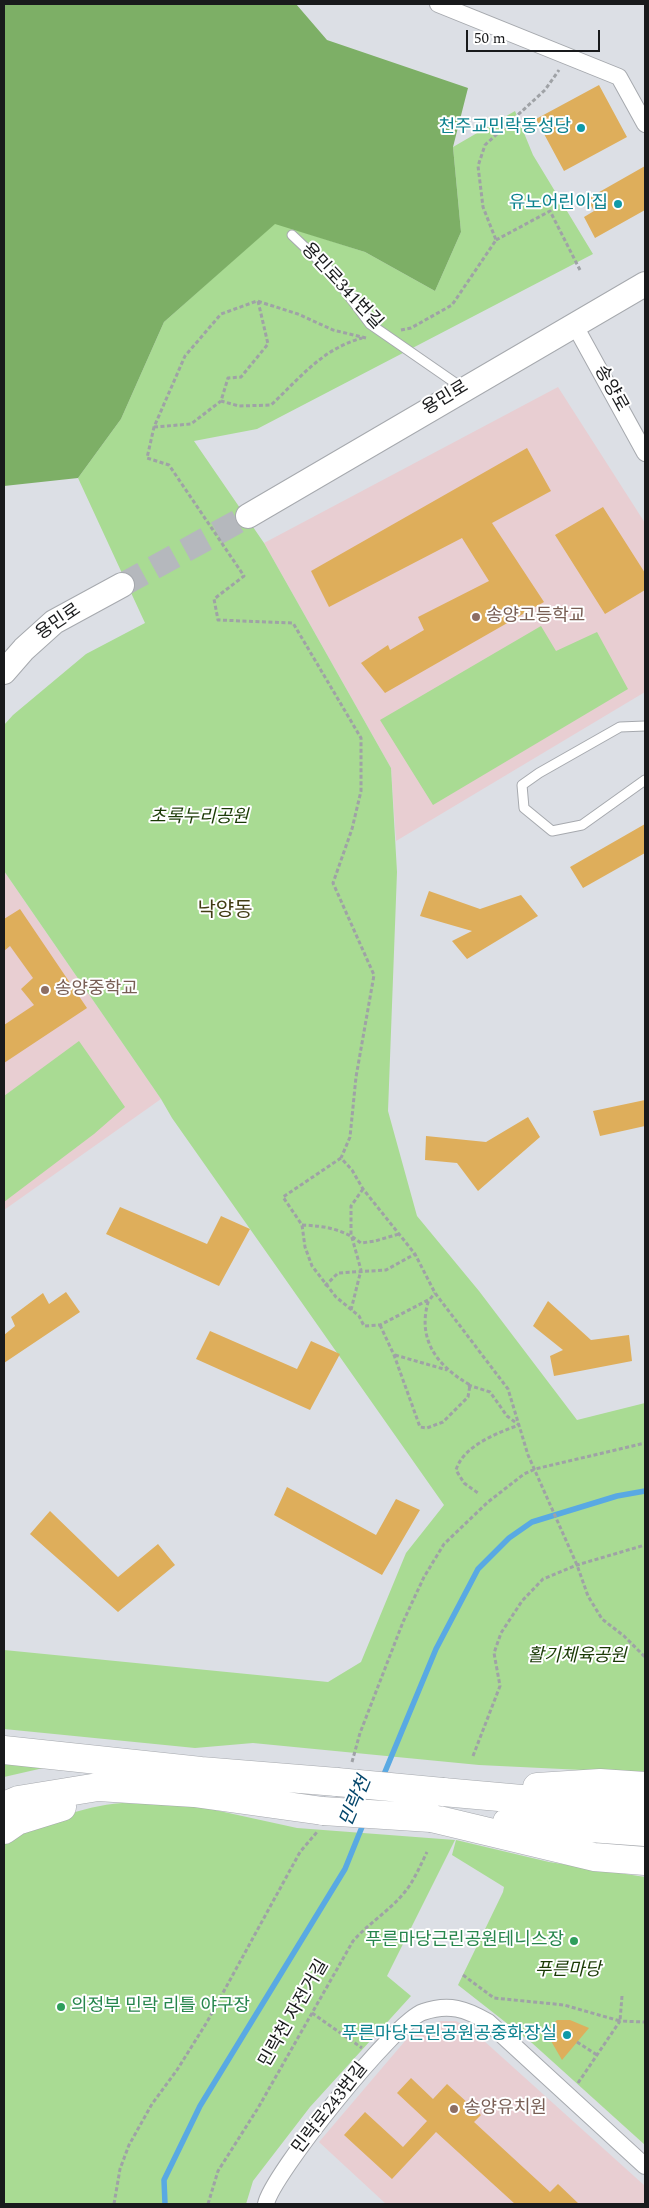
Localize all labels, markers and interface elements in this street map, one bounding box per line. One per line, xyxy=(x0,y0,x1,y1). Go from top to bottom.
scale bar xyxy=(469,20,603,52)
text: 50 m xyxy=(474,27,506,50)
place label: 천주교민락동성당 xyxy=(439,117,571,139)
marker: 천주교민락동성당 xyxy=(575,122,587,134)
place label: 유노어린이집 xyxy=(509,193,608,215)
marker: 유노어린이집 xyxy=(612,198,624,210)
street label: 용민로341번길 xyxy=(296,239,386,335)
street label: 송양로 xyxy=(589,362,631,416)
street label: 용민로 xyxy=(419,377,473,421)
street label: 용민로 xyxy=(32,600,86,646)
place label: 송양고등학교 xyxy=(486,606,585,628)
marker: 송양고등학교 xyxy=(470,611,482,623)
park label: 초록누리공원 xyxy=(149,807,249,829)
district label: 낙양동 xyxy=(197,900,253,924)
place label: 송양중학교 xyxy=(55,979,138,1001)
marker: 송양중학교 xyxy=(39,984,51,996)
park label: 활기체육공원 xyxy=(527,1646,627,1668)
water label: 민락천 xyxy=(336,1773,378,1831)
place label: 푸른마당근린공원테니스장 xyxy=(365,1930,564,1952)
marker: 푸른마당근린공원테니스장 xyxy=(568,1935,580,1947)
street label: 민락천 자전거길 xyxy=(256,1956,334,2072)
park label: 푸른마당 xyxy=(535,1960,601,1982)
place label: 의정부 민락 리틀 야구장 xyxy=(71,1996,250,2018)
marker: 의정부 민락 리틀 야구장 xyxy=(55,2001,67,2013)
place label: 푸른마당근린공원공중화장실 xyxy=(342,2024,557,2046)
marker: 푸른마당근린공원공중화장실 xyxy=(561,2029,573,2041)
street label: 민락로243번길 xyxy=(289,2059,373,2159)
place label: 송양유치원 xyxy=(464,2098,547,2120)
marker: 송양유치원 xyxy=(448,2103,460,2115)

